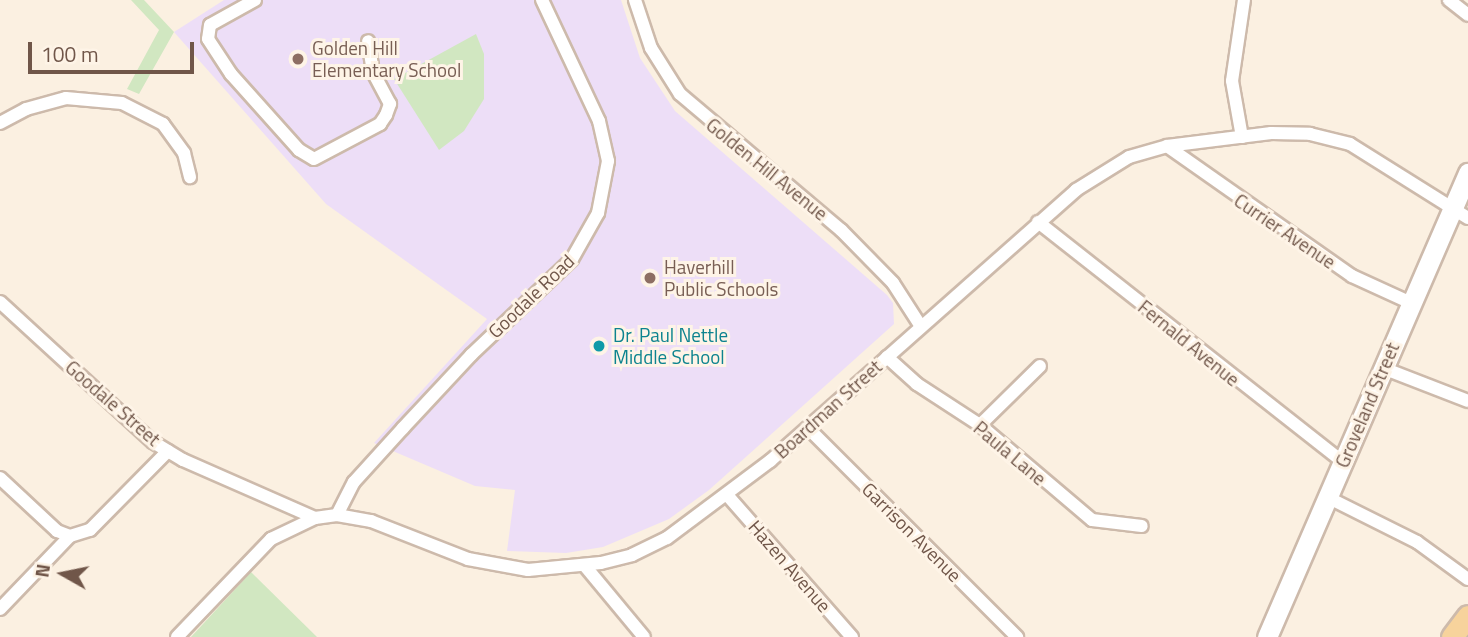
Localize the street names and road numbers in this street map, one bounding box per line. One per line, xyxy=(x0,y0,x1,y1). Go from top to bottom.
street label: Golden Hill Avenue xyxy=(702,113,832,225)
street label: Currier Avenue xyxy=(1230,189,1340,273)
street label: Goodale Road xyxy=(483,249,579,343)
street label: Fernald Avenue xyxy=(1134,295,1244,391)
street label: Groveland Street xyxy=(1330,339,1404,471)
street label: Boardman Street xyxy=(770,355,886,463)
street label: Goodale Street xyxy=(61,356,165,450)
street label: Paula Lane xyxy=(969,416,1051,490)
street label: Garrison Avenue xyxy=(858,478,966,586)
street label: Hazen Avenue xyxy=(744,515,836,617)

